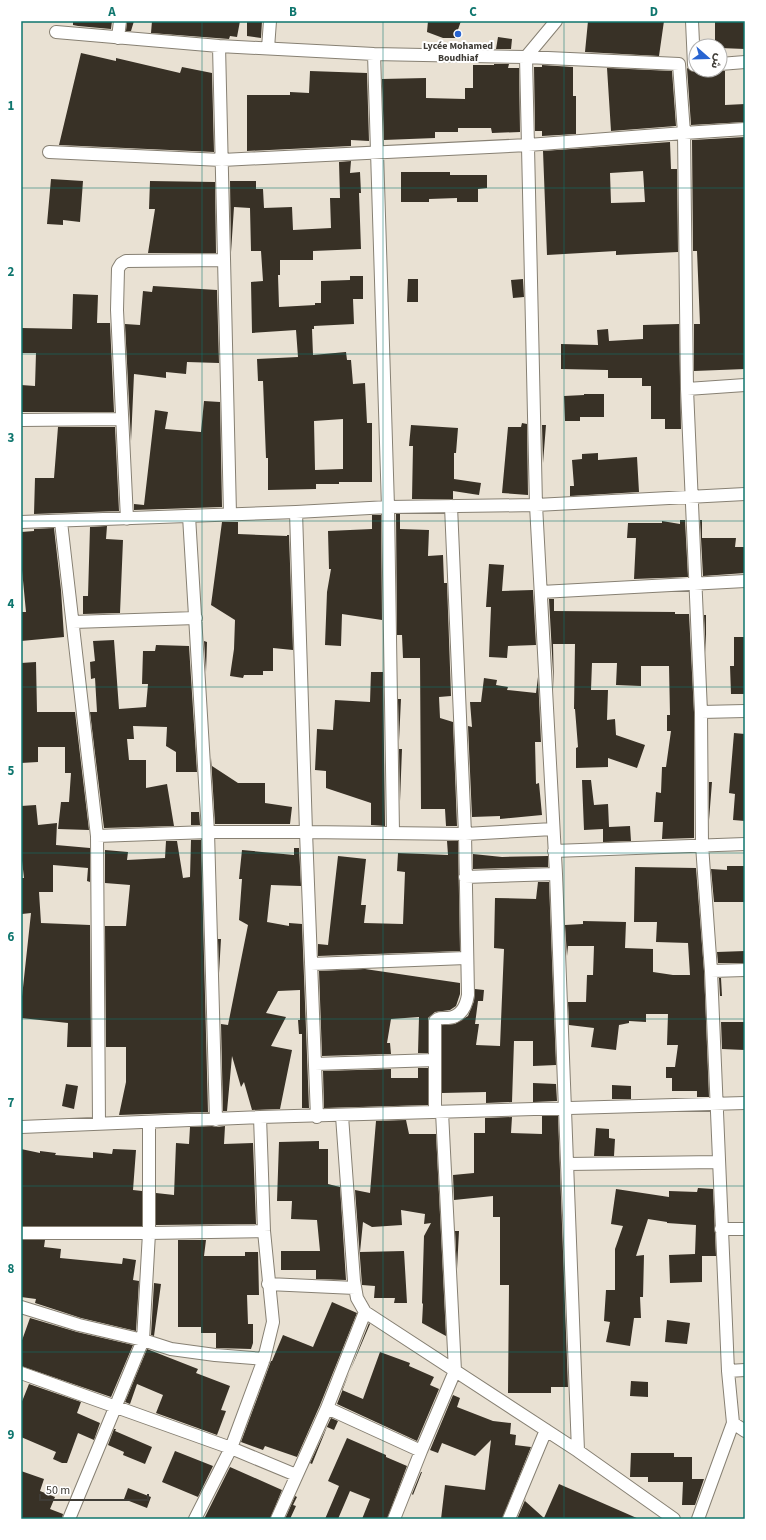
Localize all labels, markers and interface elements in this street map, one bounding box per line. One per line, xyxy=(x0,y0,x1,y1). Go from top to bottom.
text: A xyxy=(107,3,116,21)
text: B xyxy=(289,3,297,21)
text: C xyxy=(469,3,477,21)
text: D xyxy=(650,3,658,21)
marker: Lycée Mohamed Boudhiaf xyxy=(453,29,463,39)
north arrow xyxy=(688,38,728,78)
place label: Lycée Mohamed Boudhiaf xyxy=(423,39,493,65)
text: ش xyxy=(707,52,727,71)
text: 1 xyxy=(8,97,15,115)
text: 2 xyxy=(8,263,15,281)
text: 3 xyxy=(8,429,15,447)
text: 4 xyxy=(8,595,15,613)
text: 5 xyxy=(8,762,15,780)
text: 6 xyxy=(8,928,15,946)
text: 7 xyxy=(8,1094,15,1112)
text: 8 xyxy=(8,1260,15,1278)
text: 9 xyxy=(8,1426,15,1444)
scale bar xyxy=(40,1476,148,1502)
text: 50 m xyxy=(46,1482,70,1499)

